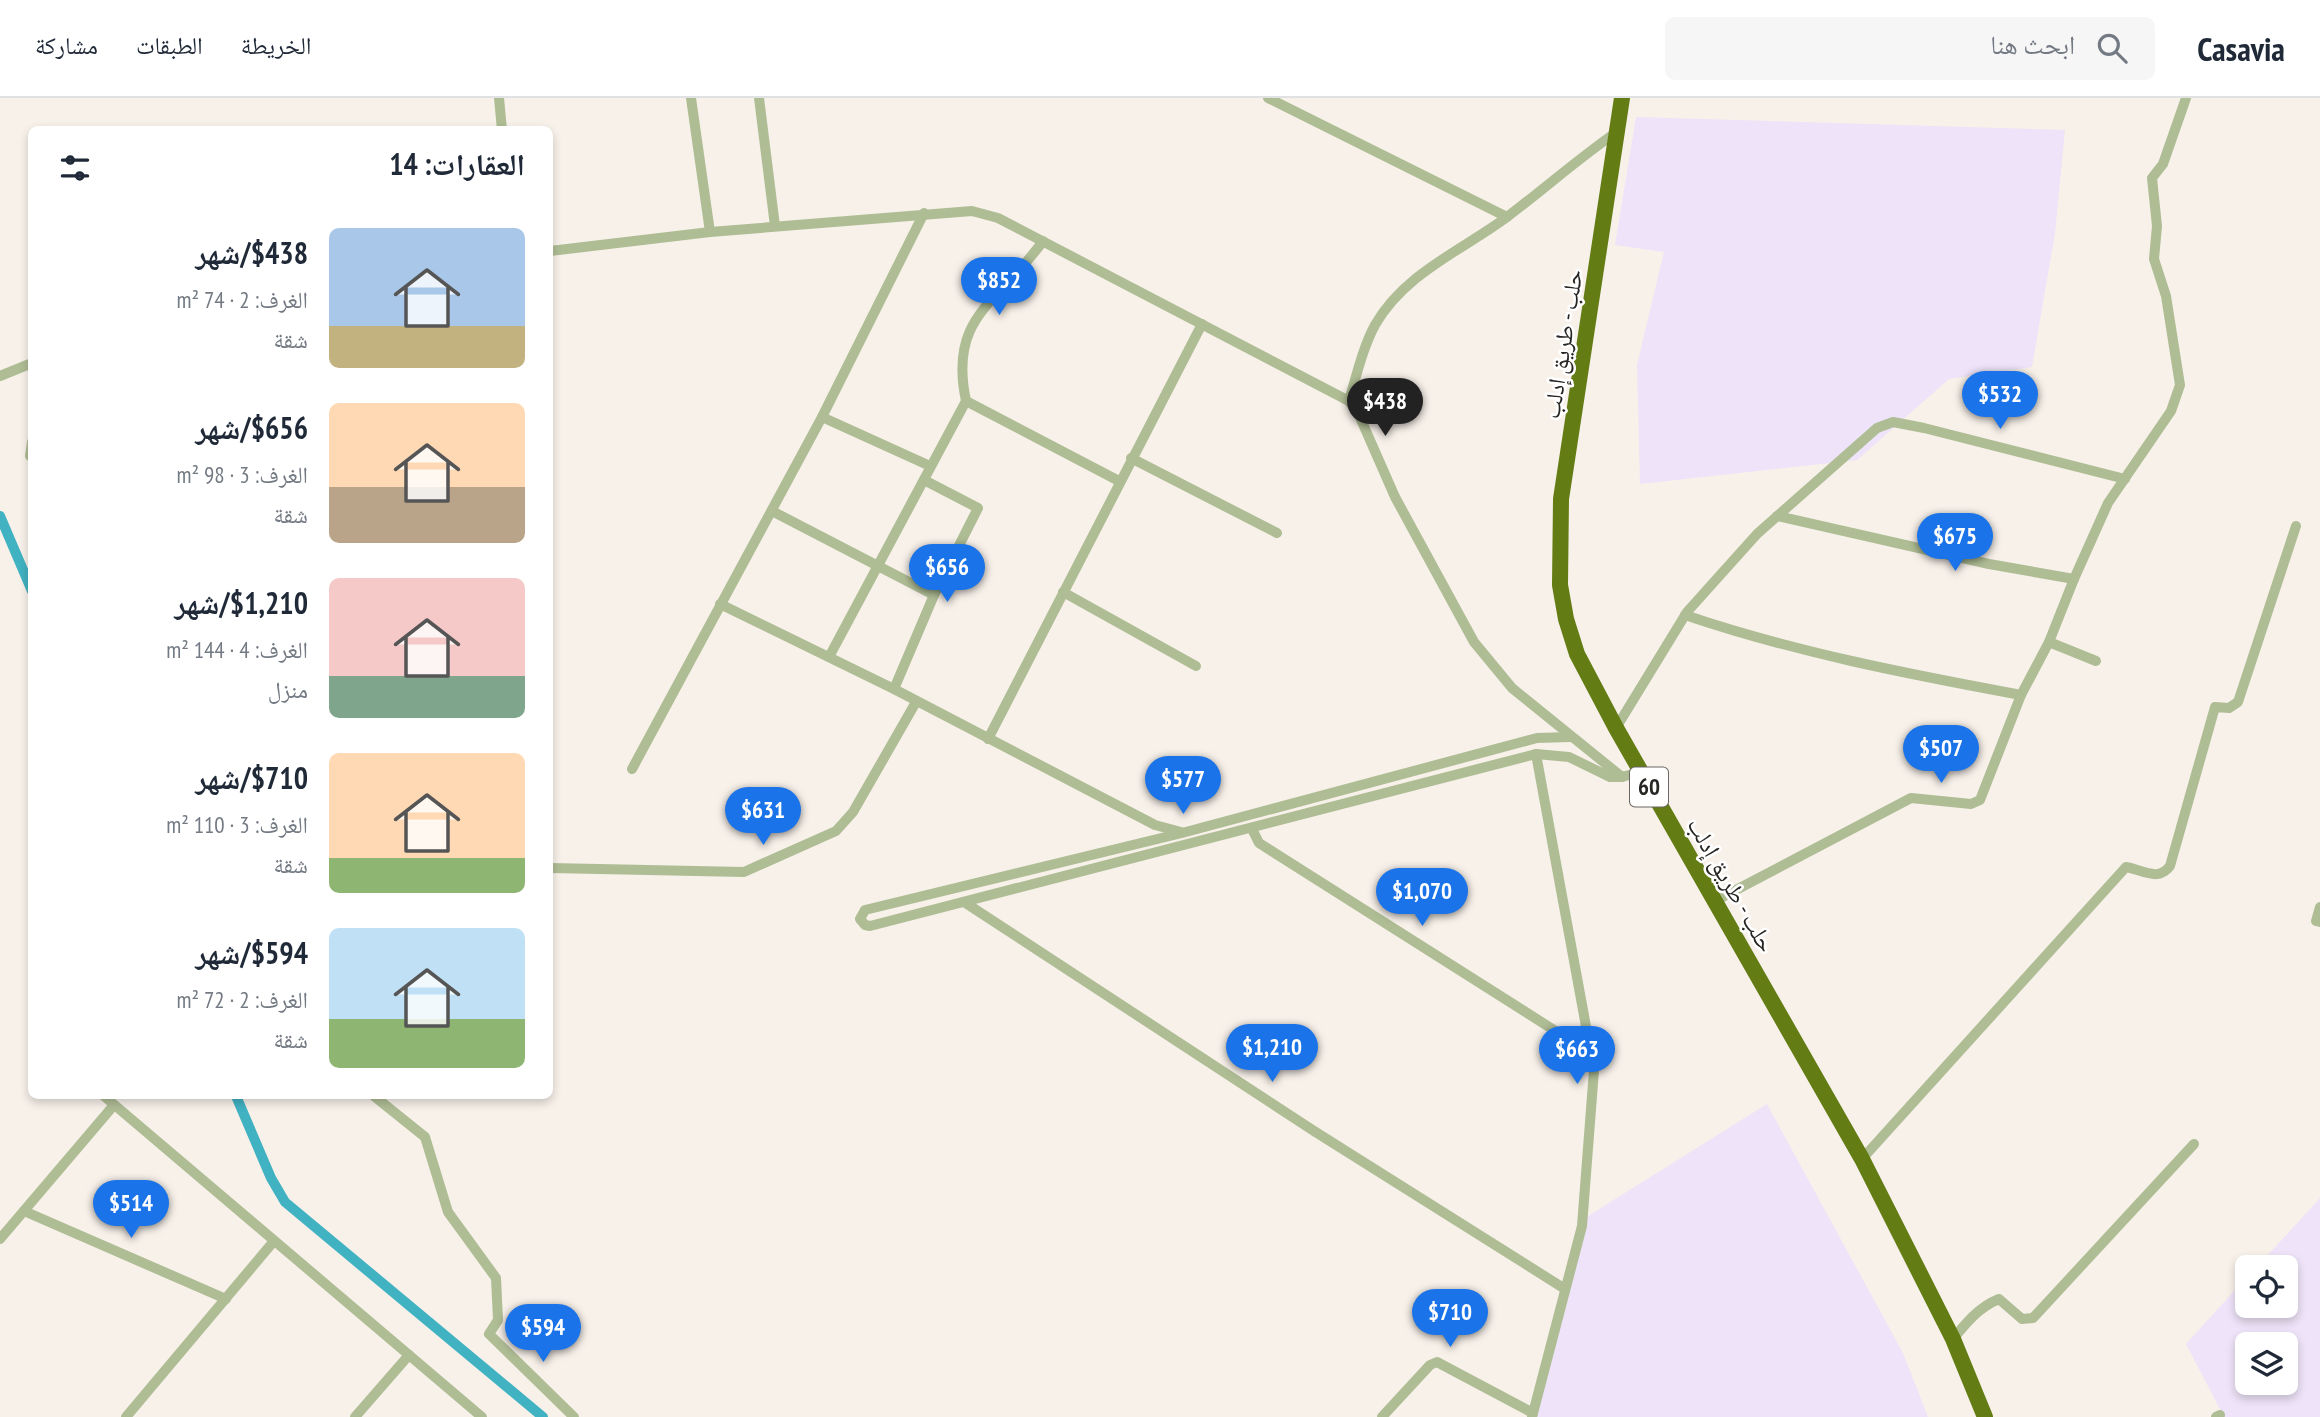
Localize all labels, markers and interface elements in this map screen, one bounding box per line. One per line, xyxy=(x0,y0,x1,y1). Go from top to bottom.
search box xyxy=(1665,17,2155,80)
text: Casavia xyxy=(2197,27,2285,70)
text: ابحث هنا xyxy=(1990,28,2075,61)
icon: search xyxy=(2093,29,2131,67)
text: مشاركة xyxy=(35,30,98,61)
text: الطبقات xyxy=(136,30,203,61)
text: الخريطة xyxy=(241,30,311,61)
text: العقارات: 14 xyxy=(389,144,525,183)
icon: filters xyxy=(56,149,94,187)
text: $438/شهر xyxy=(195,233,308,272)
icon: home xyxy=(385,256,469,340)
pin: $852 xyxy=(958,258,1040,317)
text: $852 xyxy=(977,265,1021,294)
street label: حلب - طريق إدلب xyxy=(1535,267,1590,421)
text: الغرف: 2 · 74 m² xyxy=(177,285,308,314)
text: شقة xyxy=(274,325,308,354)
pin: $532 xyxy=(1959,372,2041,431)
pin: $438 xyxy=(1344,378,1426,438)
text: $532 xyxy=(1978,379,2022,408)
text: $438 xyxy=(1363,386,1407,415)
text: $656/شهر xyxy=(195,408,308,447)
icon: home xyxy=(385,431,469,515)
text: الغرف: 3 · 98 m² xyxy=(177,460,308,489)
text: شقة xyxy=(274,500,308,529)
pin: $675 xyxy=(1914,514,1996,573)
text: $675 xyxy=(1933,521,1977,550)
pin: $656 xyxy=(906,545,988,604)
text: $656 xyxy=(925,552,969,581)
text: $1,210/شهر xyxy=(175,583,308,622)
icon: home xyxy=(385,606,469,690)
text: الغرف: 4 · 144 m² xyxy=(166,635,308,664)
text: منزل xyxy=(268,675,308,704)
pin: $507 xyxy=(1900,726,1982,785)
text: $507 xyxy=(1919,733,1963,762)
pin: $577 xyxy=(1142,756,1224,816)
text: $710/شهر xyxy=(195,758,308,797)
text: $577 xyxy=(1161,764,1205,793)
road number: 60 xyxy=(1630,768,1668,806)
icon: home xyxy=(385,781,469,865)
pin: $631 xyxy=(722,788,804,847)
text: $631 xyxy=(741,795,785,824)
text: الغرف: 3 · 110 m² xyxy=(166,810,308,839)
street label: حلب - طريق إدلب xyxy=(1680,812,1783,958)
text: شقة xyxy=(274,850,308,879)
pin: $1,070 xyxy=(1365,868,1479,928)
text: $1,070 xyxy=(1392,876,1452,905)
text: $594/شهر xyxy=(195,933,308,972)
icon: home xyxy=(385,956,469,1040)
text: الغرف: 2 · 72 m² xyxy=(177,985,308,1014)
pin: $1,210 xyxy=(1215,1024,1329,1084)
text: شقة xyxy=(274,1025,308,1054)
pin: $663 xyxy=(1536,1026,1618,1086)
text: $1,210 xyxy=(1242,1032,1302,1061)
text: $663 xyxy=(1555,1034,1599,1063)
pin: $514 xyxy=(90,1180,172,1240)
text: $514 xyxy=(109,1188,153,1217)
map controls xyxy=(2235,1255,2298,1395)
button: locate xyxy=(2235,1255,2298,1318)
pin: $710 xyxy=(1409,1290,1491,1349)
text: $710 xyxy=(1428,1297,1472,1326)
pin: $594 xyxy=(502,1304,584,1364)
text: $594 xyxy=(521,1312,565,1341)
button: layers xyxy=(2235,1332,2298,1395)

